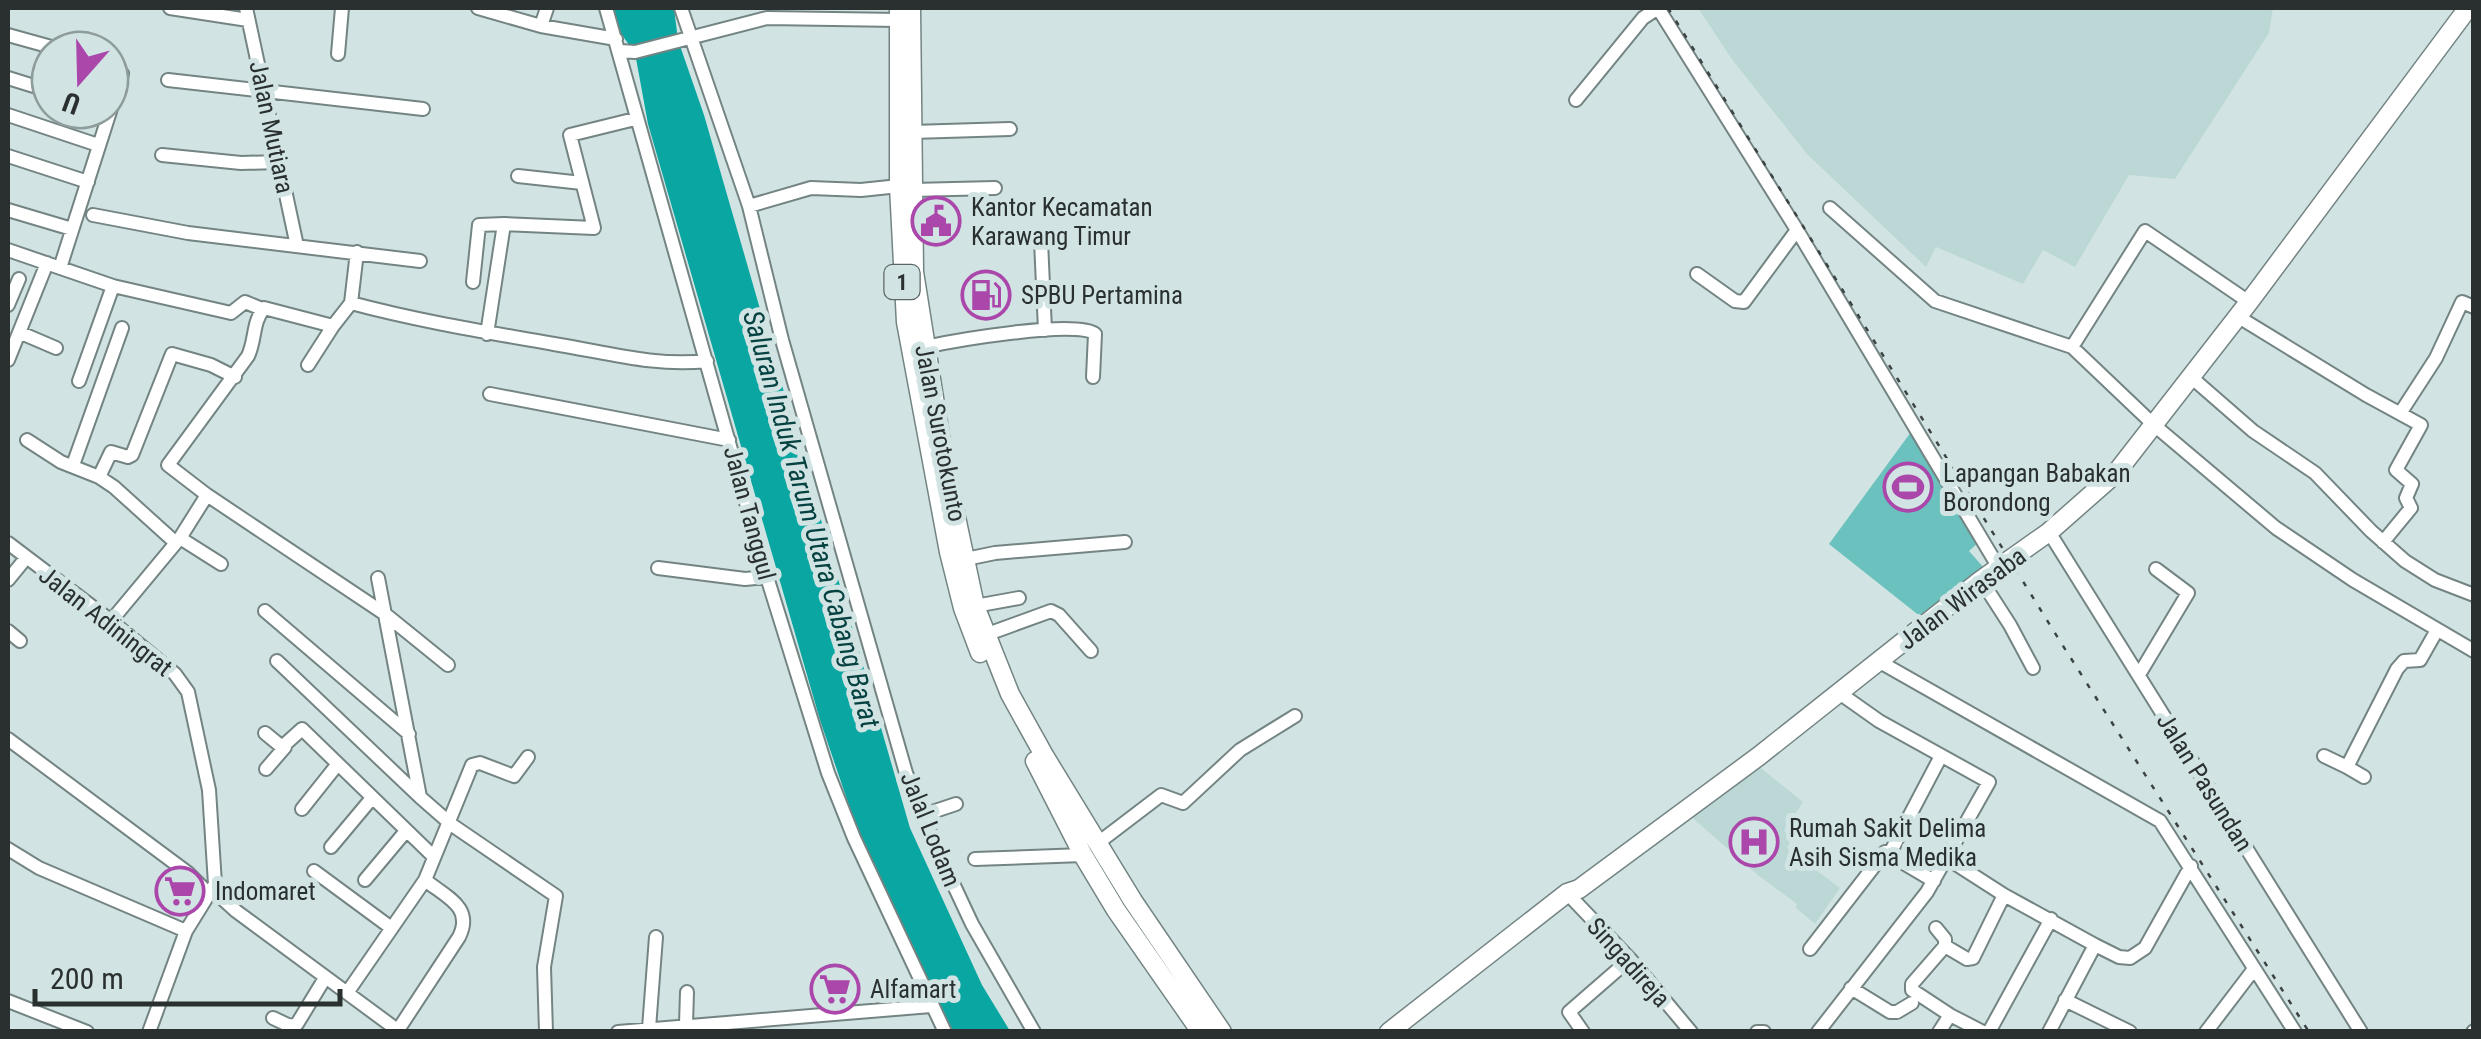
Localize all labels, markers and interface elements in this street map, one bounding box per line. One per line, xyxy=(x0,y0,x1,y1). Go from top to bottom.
north arrow xyxy=(30,30,130,130)
street label: Jalan Mutiara xyxy=(243,58,300,196)
text: U xyxy=(58,85,85,121)
place label: Kantor Kecamatan Karawang Timur xyxy=(971,193,1153,251)
public building icon: Kantor Kecamatan Karawang Timur xyxy=(910,195,962,247)
road number: 1 xyxy=(884,265,920,299)
fuel station icon: SPBU Pertamina xyxy=(960,269,1012,321)
place label: SPBU Pertamina xyxy=(1021,281,1183,310)
water label: Saluran Induk Tarum Utara Cabang Barat xyxy=(736,306,887,733)
street label: Jalan Surotokunto xyxy=(909,342,972,524)
street label: Jalan Tanggul xyxy=(718,443,781,583)
place label: Lapangan Babakan Borondong xyxy=(1943,459,2131,517)
sports icon: Lapangan Babakan Borondong xyxy=(1882,461,1934,513)
street label: Jalan Wirasaba xyxy=(1893,541,2031,655)
street label: Jalan Adiningrat xyxy=(33,560,178,682)
street label: Jalan Pasundan xyxy=(2151,708,2259,857)
street label: Jalal Lodam xyxy=(894,768,967,891)
place label: Rumah Sakit Delima Asih Sisma Medika xyxy=(1789,814,1986,872)
hospital icon: Rumah Sakit Delima Asih Sisma Medika xyxy=(1728,816,1780,868)
supermarket icon: Indomaret xyxy=(154,865,206,917)
place label: Indomaret xyxy=(215,877,316,906)
street label: Singadireja xyxy=(1581,912,1676,1013)
scale bar xyxy=(35,944,340,1006)
text: 200 m xyxy=(50,961,124,996)
supermarket icon: Alfamart xyxy=(809,963,861,1015)
place label: Alfamart xyxy=(870,975,956,1004)

